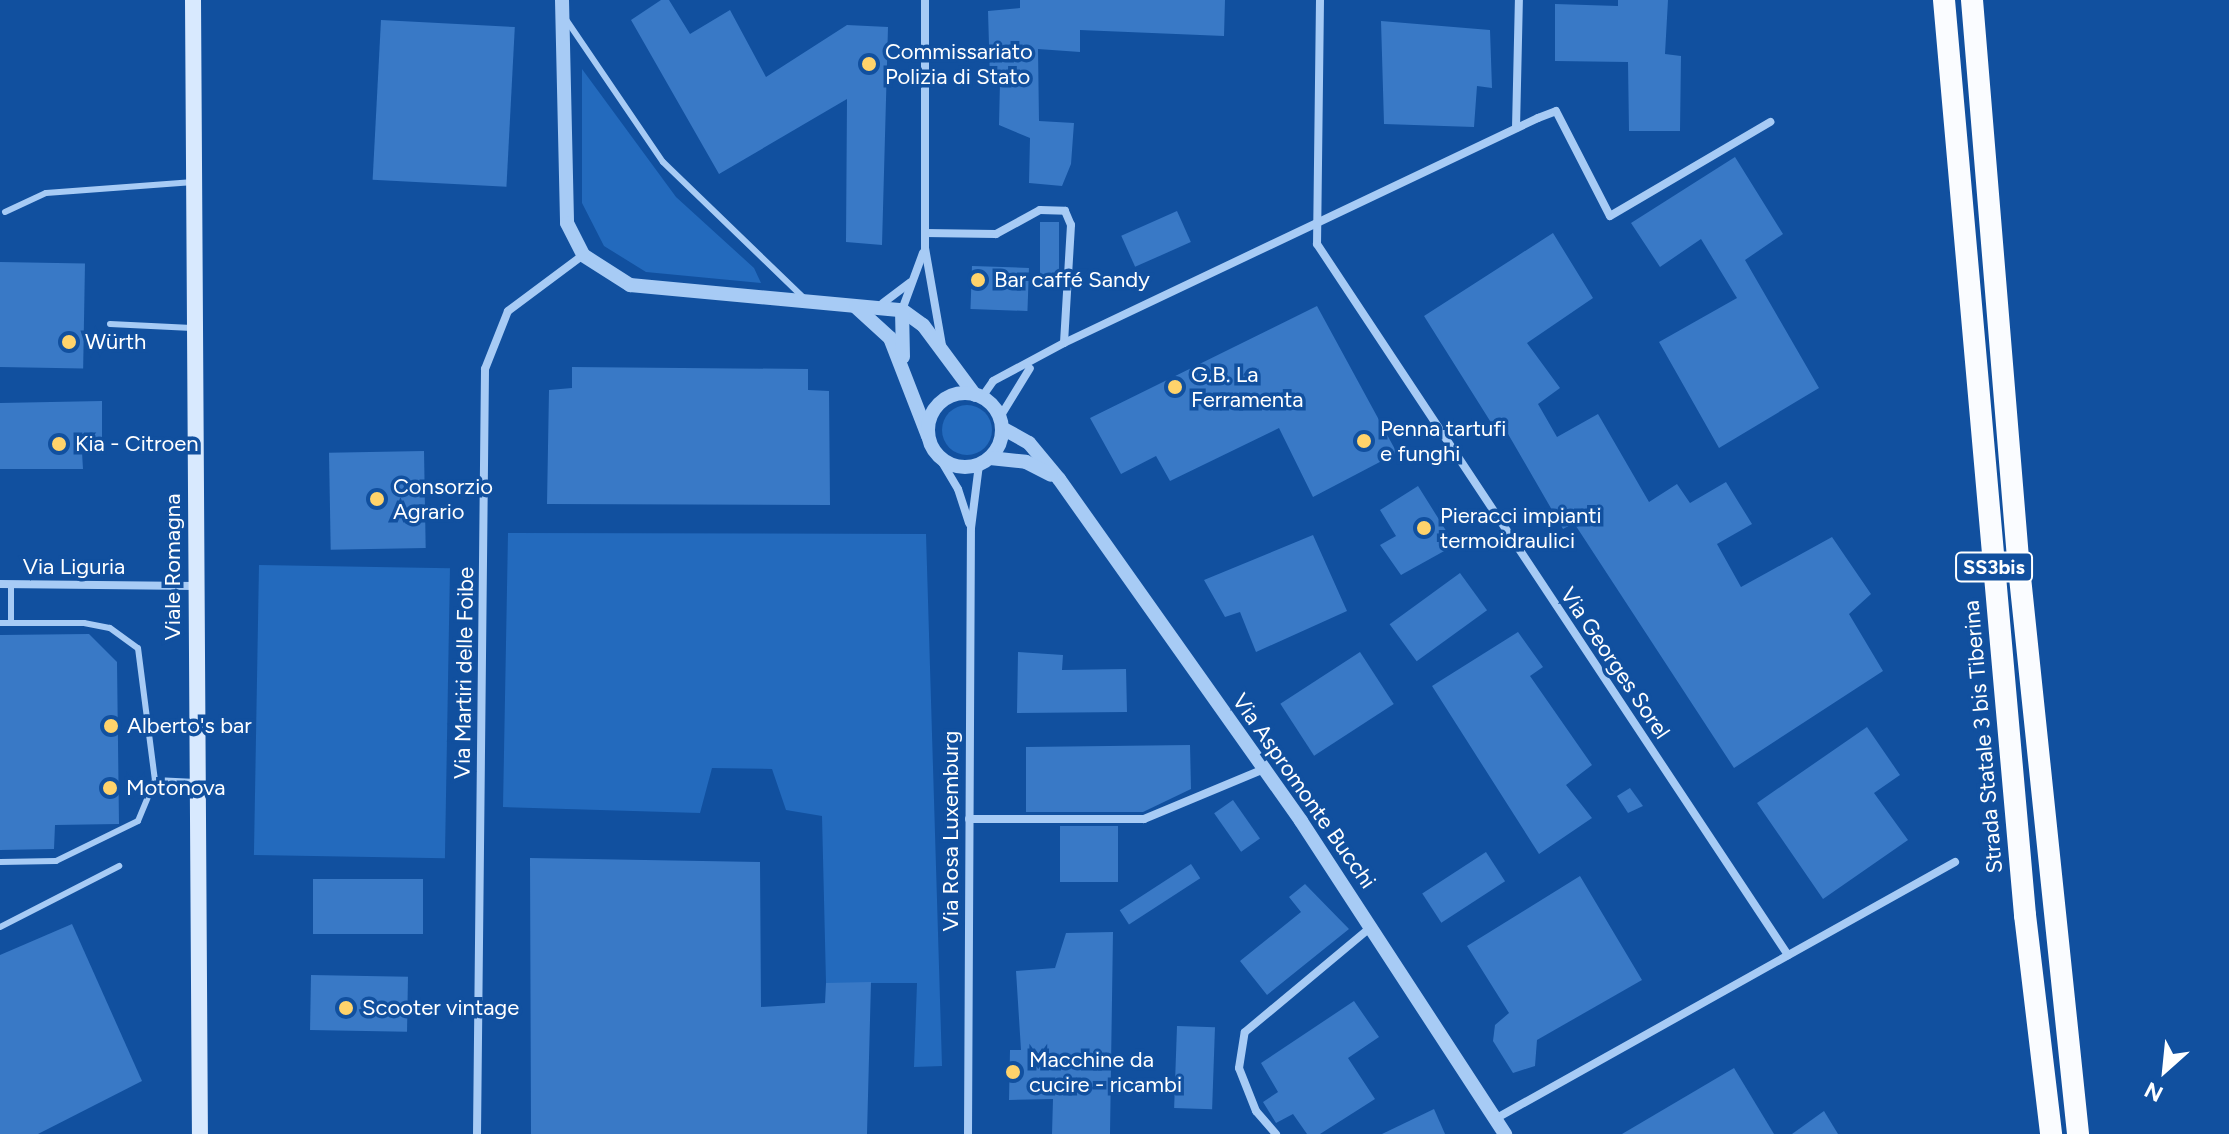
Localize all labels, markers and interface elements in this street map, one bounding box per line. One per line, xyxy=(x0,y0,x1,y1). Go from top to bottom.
place label: Commissariato Polizia di Stato xyxy=(885,38,1033,90)
marker: Commissariato Polizia di Stato xyxy=(860,55,878,73)
place label: Bar caffé Sandy xyxy=(994,267,1150,293)
marker: Bar caffé Sandy xyxy=(969,271,987,289)
place label: Würth xyxy=(85,329,146,355)
marker: Würth xyxy=(60,333,78,351)
place label: G.B. La Ferramenta xyxy=(1191,361,1303,412)
marker: G.B. La Ferramenta xyxy=(1166,378,1184,396)
place label: Penna tartufi e funghi xyxy=(1380,415,1506,466)
place label: Kia - Citroen xyxy=(75,431,199,457)
marker: Penna tartufi e funghi xyxy=(1355,432,1373,450)
marker: Kia - Citroen xyxy=(50,435,68,453)
place label: Consorzio Agrario xyxy=(393,473,493,524)
marker: Consorzio Agrario xyxy=(368,490,386,508)
street label: Viale Romagna xyxy=(160,494,186,640)
place label: Pieracci impianti termoidraulici xyxy=(1440,502,1602,554)
marker: Pieracci impianti termoidraulici xyxy=(1415,519,1433,537)
road number: SS3bis xyxy=(1954,551,2034,583)
street label: Via Liguria xyxy=(23,554,125,580)
street label: Via Martiri delle Foibe xyxy=(449,567,479,779)
street label: Via Georges Sorel xyxy=(1555,582,1675,744)
street label: Strada Statale 3 bis Tiberina xyxy=(1958,599,2008,875)
street label: Via Aspromonte Bucchi xyxy=(1227,689,1381,893)
place label: Alberto's bar xyxy=(127,713,252,739)
marker: Alberto's bar xyxy=(102,717,120,735)
street label: Via Rosa Luxemburg xyxy=(938,731,964,931)
place label: Motonova xyxy=(126,775,226,801)
marker: Motonova xyxy=(101,779,119,797)
place label: Scooter vintage xyxy=(362,995,519,1021)
marker: Scooter vintage xyxy=(337,999,355,1017)
north arrow xyxy=(2125,1030,2205,1110)
place label: Macchine da cucire - ricambi xyxy=(1029,1046,1182,1098)
marker: Macchine da cucire - ricambi xyxy=(1004,1063,1022,1081)
text: N xyxy=(2140,1076,2168,1108)

